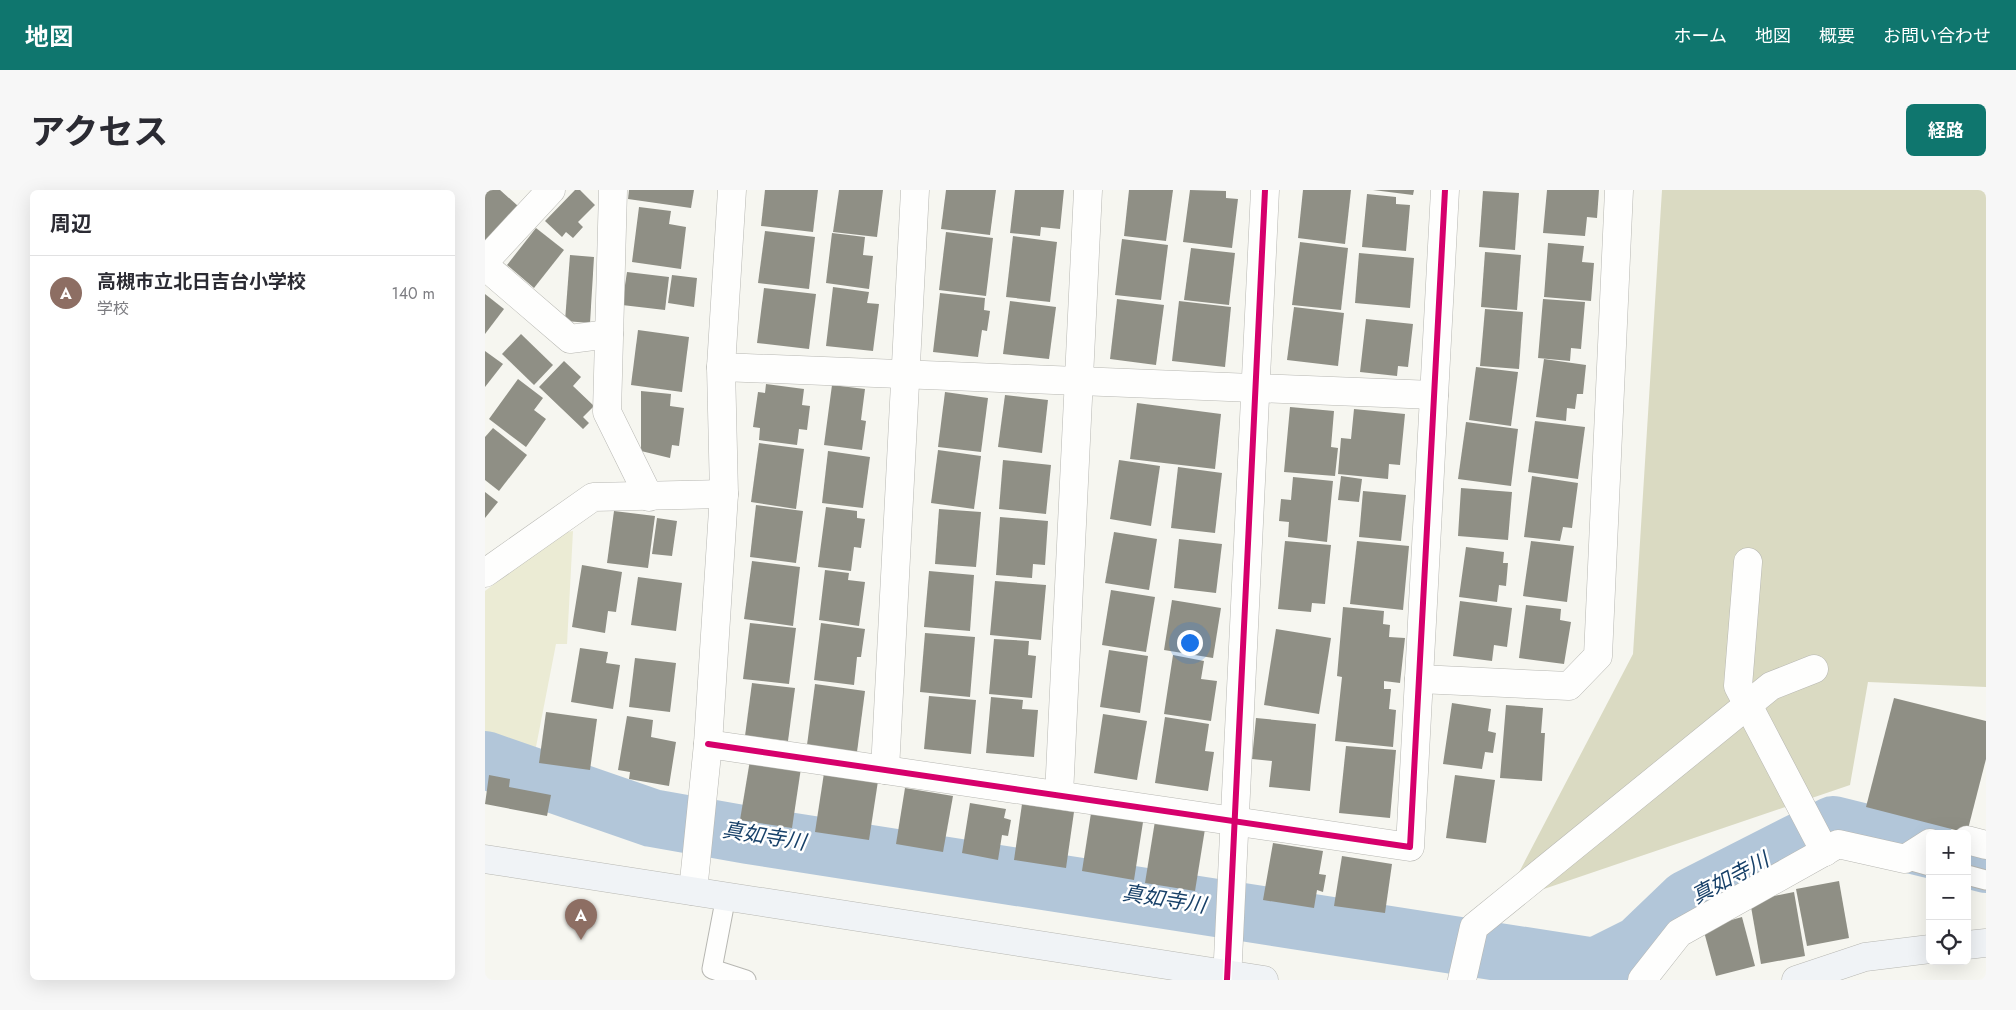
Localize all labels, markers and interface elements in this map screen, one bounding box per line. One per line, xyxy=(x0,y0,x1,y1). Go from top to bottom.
text: 地図 xyxy=(25,19,73,54)
text: ホーム xyxy=(1674,23,1727,49)
text: 地図 xyxy=(1755,23,1791,49)
text: 概要 xyxy=(1819,23,1855,49)
text: お問い合わせ xyxy=(1883,23,1991,49)
button: 経路 xyxy=(1906,104,1986,156)
text: アクセス xyxy=(30,107,168,157)
text: 周辺 xyxy=(50,209,92,239)
text: 高槻市立北日吉台小学校 xyxy=(97,268,306,295)
text: A xyxy=(60,282,72,305)
text: 140 m xyxy=(392,282,435,305)
text: 学校 xyxy=(97,297,129,320)
your location xyxy=(1177,630,1203,656)
water label: 真如寺川 xyxy=(720,815,810,858)
map controls xyxy=(1926,830,1971,965)
button: + xyxy=(1926,830,1971,875)
water label: 真如寺川 xyxy=(1686,844,1776,911)
button: − xyxy=(1926,875,1971,920)
water label: 真如寺川 xyxy=(1120,878,1210,921)
pin: A xyxy=(565,899,597,940)
button: locate xyxy=(1926,920,1971,965)

